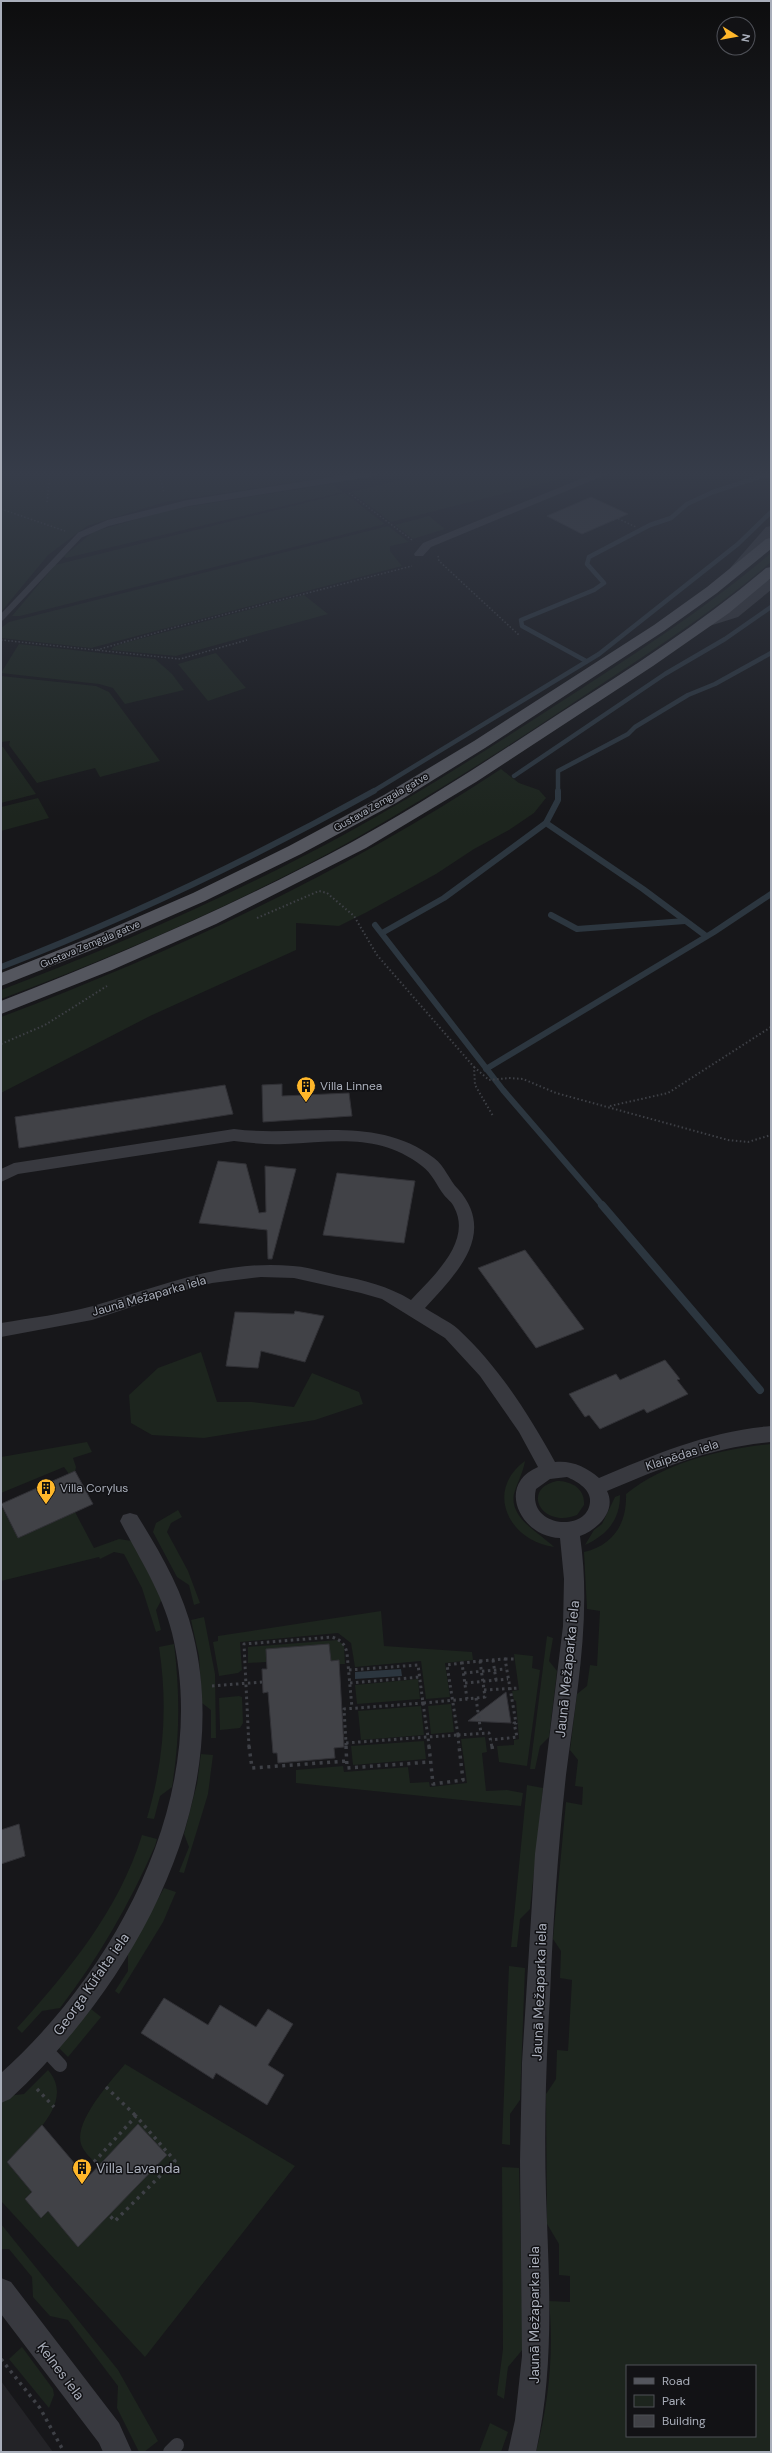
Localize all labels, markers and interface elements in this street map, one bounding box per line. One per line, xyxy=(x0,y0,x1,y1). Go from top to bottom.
north arrow xyxy=(716,16,756,56)
text: N xyxy=(738,33,753,43)
street label: Gustava Zemgala gatve xyxy=(331,769,431,834)
street label: Gustava Zemgala gatve xyxy=(38,917,142,971)
building icon: Villa Linnea xyxy=(295,1075,317,1103)
place label: Villa Linnea xyxy=(320,1078,382,1094)
street label: Jaunā Mežaparka iela xyxy=(90,1272,208,1320)
street label: Klaipēdas iela xyxy=(644,1436,720,1474)
building icon: Villa Corylus xyxy=(35,1477,57,1505)
place label: Villa Corylus xyxy=(60,1480,128,1496)
street label: Jaunā Mežaparka iela xyxy=(551,1600,583,1738)
street label: Jaunā Mežaparka iela xyxy=(528,1923,550,2061)
street label: Georga Kūfalta iela xyxy=(49,1929,133,2039)
building icon: Villa Lavanda xyxy=(71,2157,93,2185)
place label: Villa Lavanda xyxy=(96,2159,180,2177)
street label: Jaunā Mežaparka iela xyxy=(525,2246,543,2384)
street label: Ķelnes iela xyxy=(33,2339,89,2403)
legend xyxy=(626,2365,756,2437)
text: Road xyxy=(662,2373,690,2389)
text: Park xyxy=(662,2393,686,2409)
text: Building xyxy=(662,2413,706,2429)

